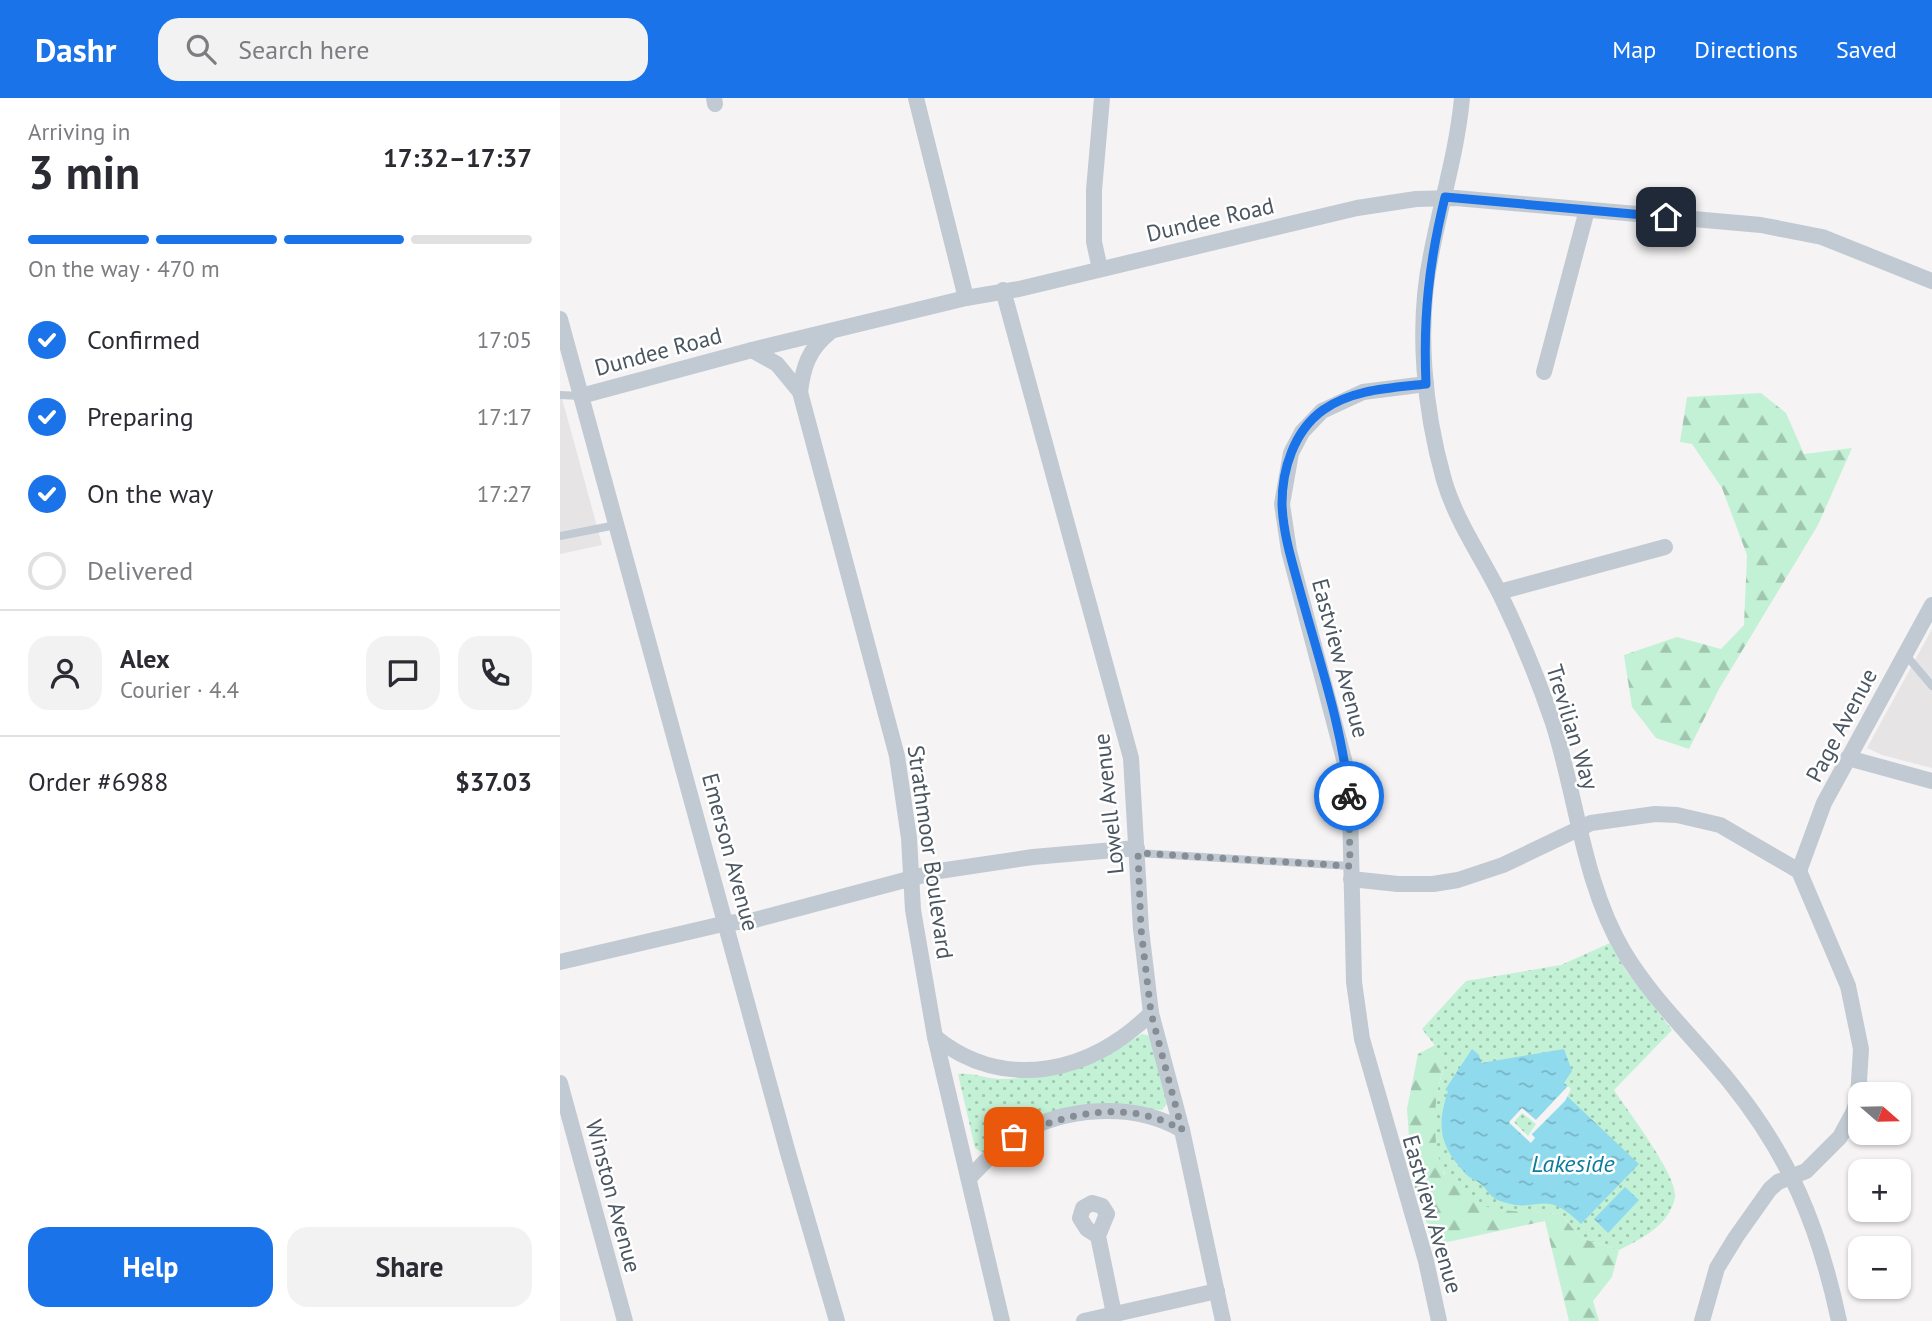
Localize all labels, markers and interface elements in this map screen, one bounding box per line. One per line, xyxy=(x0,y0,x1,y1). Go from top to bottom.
search box xyxy=(158,18,648,81)
text: Dashr xyxy=(35,28,116,71)
icon: search xyxy=(182,30,220,68)
text: Search here xyxy=(238,33,369,66)
text: Map xyxy=(1612,34,1656,65)
text: Directions xyxy=(1694,34,1798,65)
text: Saved xyxy=(1836,34,1897,65)
text: Arriving in xyxy=(28,117,130,146)
text: 17:32–17:37 xyxy=(383,141,532,174)
text: 3 min xyxy=(28,142,140,202)
pin xyxy=(1636,187,1696,247)
street label: Dundee Road xyxy=(1143,190,1277,248)
icon: home xyxy=(1647,198,1685,236)
text: On the way · 470 m xyxy=(28,254,220,283)
street label: Dundee Road xyxy=(591,320,725,382)
icon: check xyxy=(28,321,66,359)
text: Confirmed xyxy=(87,323,200,356)
text: 17:05 xyxy=(477,325,532,354)
icon: check xyxy=(28,398,66,436)
text: Preparing xyxy=(87,400,194,433)
text: 17:17 xyxy=(477,402,532,431)
icon: check xyxy=(28,475,66,513)
text: On the way xyxy=(87,477,213,510)
text: 17:27 xyxy=(477,479,532,508)
text: Delivered xyxy=(87,554,193,587)
street label: Eastview Avenue xyxy=(1306,575,1376,741)
button: person xyxy=(28,636,102,710)
button: chat xyxy=(366,636,440,710)
button: phone xyxy=(458,636,532,710)
text: Alex xyxy=(120,642,170,675)
street label: Trevilian Way xyxy=(1540,661,1606,793)
street label: Page Avenue xyxy=(1799,663,1883,787)
text: Courier · 4.4 xyxy=(120,675,239,704)
street label: Lowell Avenue xyxy=(1086,732,1130,876)
street label: Strathmoor Boulevard xyxy=(902,743,960,961)
courier xyxy=(1314,761,1384,831)
text: Order #6988 xyxy=(28,765,168,798)
text: $37.03 xyxy=(455,765,532,798)
street label: Emerson Avenue xyxy=(696,770,766,934)
icon: bike xyxy=(1330,777,1368,815)
north arrow xyxy=(1848,1082,1911,1144)
map controls xyxy=(1848,1082,1911,1299)
pin xyxy=(984,1107,1044,1167)
street label: Winston Avenue xyxy=(580,1116,648,1276)
icon: bag xyxy=(995,1118,1033,1156)
street label: Eastview Avenue xyxy=(1397,1131,1469,1297)
water label: Lakeside xyxy=(1531,1148,1615,1179)
button: + xyxy=(1848,1159,1911,1222)
button: Help xyxy=(28,1227,273,1307)
button: Share xyxy=(287,1227,532,1307)
button: − xyxy=(1848,1236,1911,1299)

